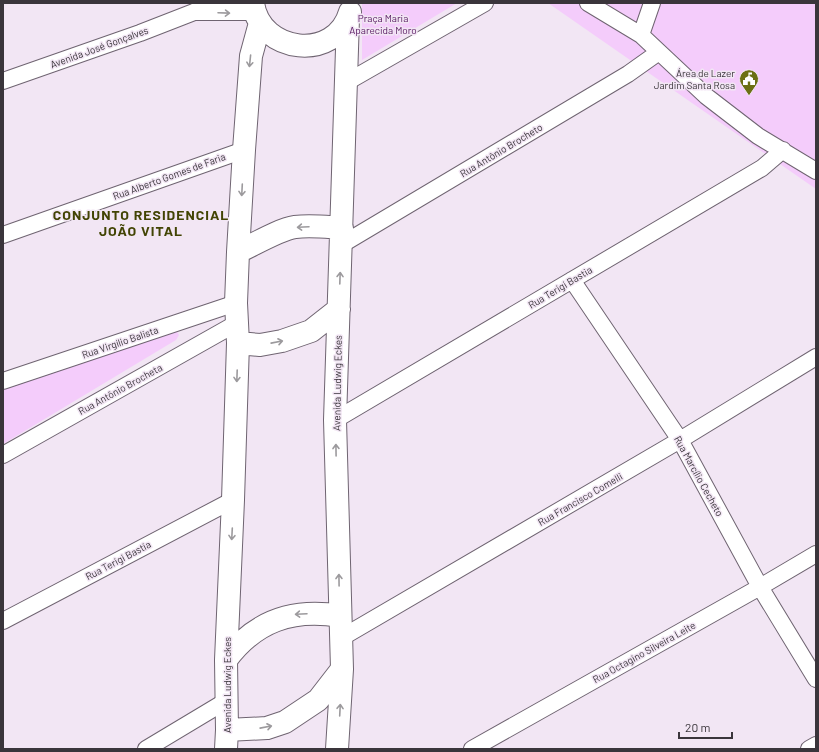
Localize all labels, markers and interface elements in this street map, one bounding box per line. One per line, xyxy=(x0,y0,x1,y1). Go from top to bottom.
one-way arrow xyxy=(217,9,230,16)
park label: Praça Maria Aparecida Moro xyxy=(349,12,417,36)
street label: Avenida José Gonçalves xyxy=(48,24,150,70)
one-way arrow xyxy=(247,54,254,67)
place label: Área de Lazer Jardim Santa Rosa xyxy=(654,67,735,91)
public building icon: Área de Lazer Jardim Santa Rosa xyxy=(738,68,760,96)
street label: Rua Antônio Brocheto xyxy=(457,121,545,179)
street label: Rua Alberto Gomes de Faria xyxy=(111,150,227,202)
one-way arrow xyxy=(238,184,245,197)
district label: CONJUNTO RESIDENCIAL JOÃO VITAL xyxy=(53,206,229,239)
one-way arrow xyxy=(297,223,310,230)
street label: Rua Terigi Bastia xyxy=(526,263,594,311)
one-way arrow xyxy=(336,272,344,285)
street label: Rua Virgílio Balista xyxy=(80,323,160,361)
street label: Avenida Ludwig Eckes xyxy=(330,335,344,431)
one-way arrow xyxy=(270,338,283,346)
street label: Rua Antônio Brocheta xyxy=(76,361,164,417)
one-way arrow xyxy=(234,369,241,382)
street label: Rua Marcílio Cecheto xyxy=(672,434,726,518)
one-way arrow xyxy=(332,444,340,457)
street label: Rua Francisco Comelli xyxy=(536,470,624,528)
one-way arrow xyxy=(228,527,235,540)
street label: Rua Terigi Bastia xyxy=(83,538,153,582)
one-way arrow xyxy=(335,574,343,587)
one-way arrow xyxy=(295,611,308,618)
street label: Rua Octagino Silveira Leite xyxy=(590,619,698,685)
street label: Avenida Ludwig Eckes xyxy=(221,637,233,733)
one-way arrow xyxy=(336,704,343,717)
scale bar xyxy=(679,714,732,740)
text: 20 m xyxy=(685,720,711,734)
one-way arrow xyxy=(259,723,272,731)

